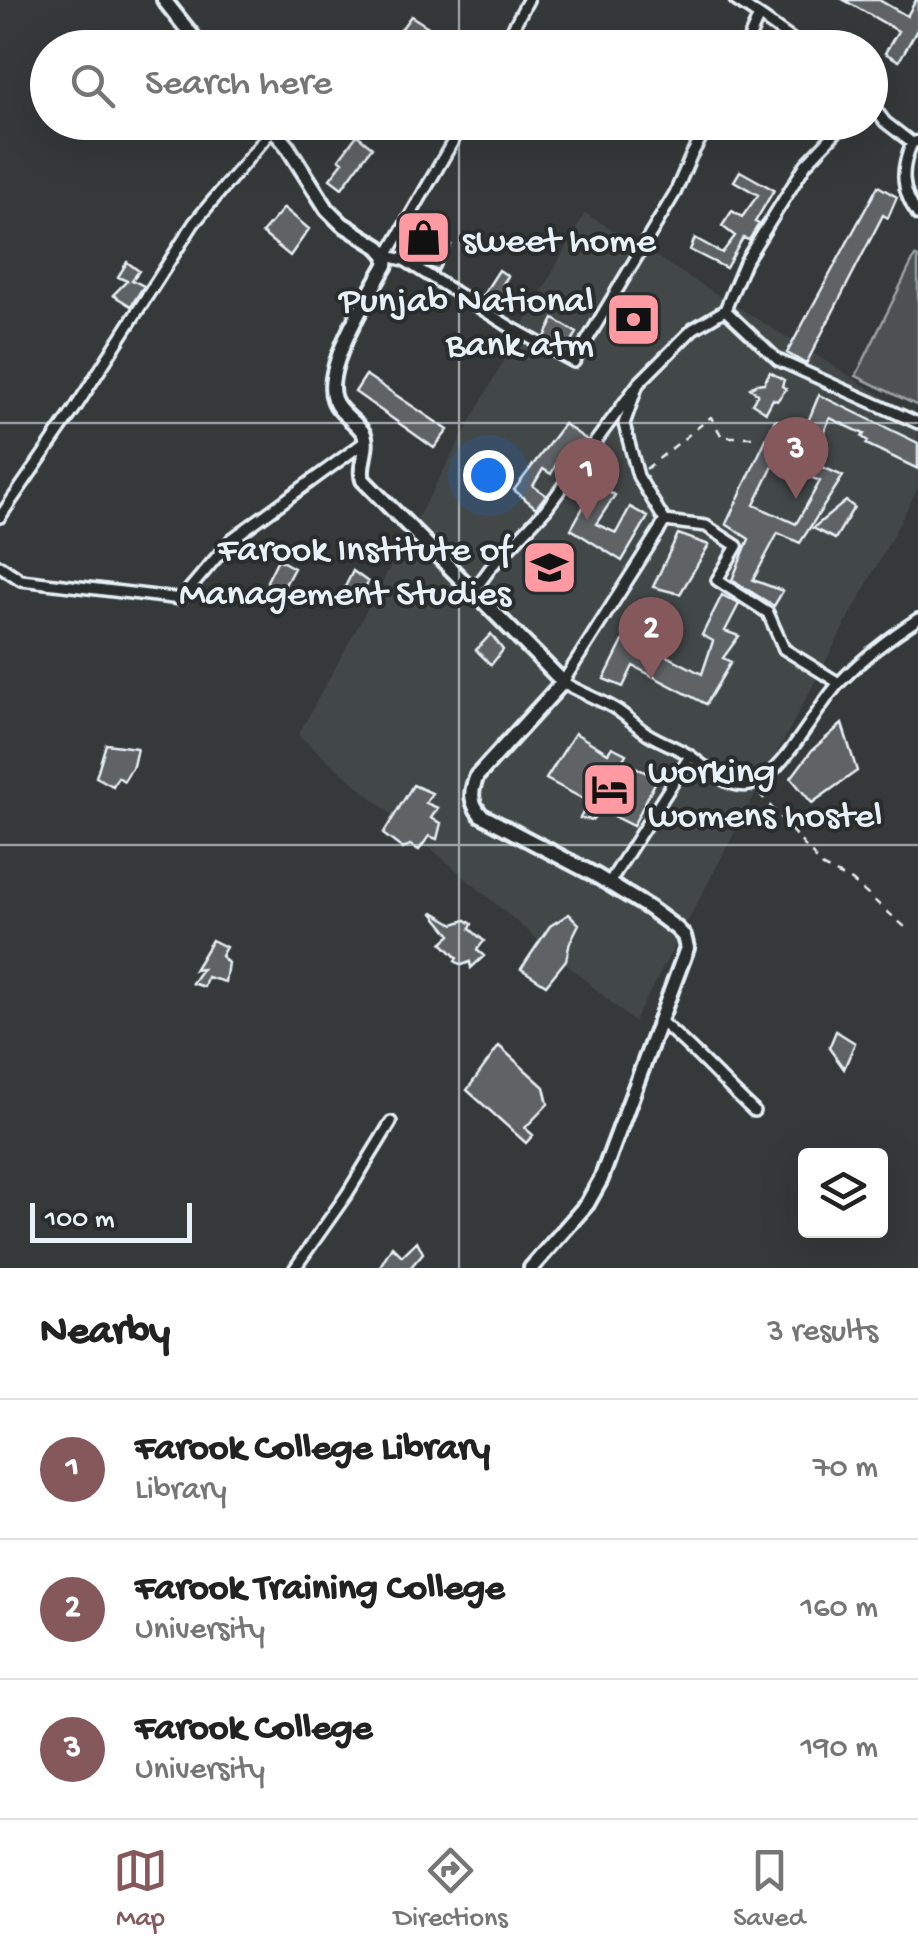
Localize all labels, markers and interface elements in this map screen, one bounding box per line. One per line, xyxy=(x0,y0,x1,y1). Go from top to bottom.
search box xyxy=(30,30,888,140)
icon: search xyxy=(65,58,120,113)
text: Search here xyxy=(145,63,332,107)
shop icon: sweet home xyxy=(393,207,453,267)
place label: sweet home xyxy=(462,221,656,265)
place label: Punjab National Bank atm xyxy=(338,281,594,369)
bank icon: Punjab National Bank atm xyxy=(603,289,663,349)
pin: 3 xyxy=(764,416,828,499)
pin: 1 xyxy=(554,438,620,520)
your location xyxy=(463,450,514,501)
place label: Farook Institute of Management Studies xyxy=(179,530,514,618)
school or university icon: Farook Institute of Management Studies xyxy=(520,538,580,598)
pin: 2 xyxy=(618,596,684,679)
place label: working womens hostel xyxy=(648,752,882,840)
hotel icon: working womens hostel xyxy=(579,760,639,820)
map controls xyxy=(798,1148,888,1238)
button: layers xyxy=(798,1148,888,1238)
scale bar xyxy=(30,1198,192,1242)
text: 100 m xyxy=(45,1204,115,1237)
text: Nearby xyxy=(40,1309,170,1358)
text: 3 results xyxy=(767,1314,878,1352)
text: Farook College Library xyxy=(135,1428,490,1472)
text: 1 xyxy=(66,1450,79,1488)
text: 70 m xyxy=(813,1450,878,1488)
text: Library xyxy=(135,1472,227,1510)
text: Farook Training College xyxy=(135,1568,505,1612)
text: 2 xyxy=(65,1590,80,1628)
text: 160 m xyxy=(800,1590,878,1628)
text: University xyxy=(135,1612,265,1650)
text: Farook College xyxy=(135,1708,372,1752)
text: 3 xyxy=(64,1730,81,1768)
text: 190 m xyxy=(801,1730,878,1768)
text: University xyxy=(135,1752,265,1790)
tab: Map xyxy=(113,1843,168,1936)
tab: Directions xyxy=(394,1843,508,1936)
tab: Saved xyxy=(733,1843,805,1936)

